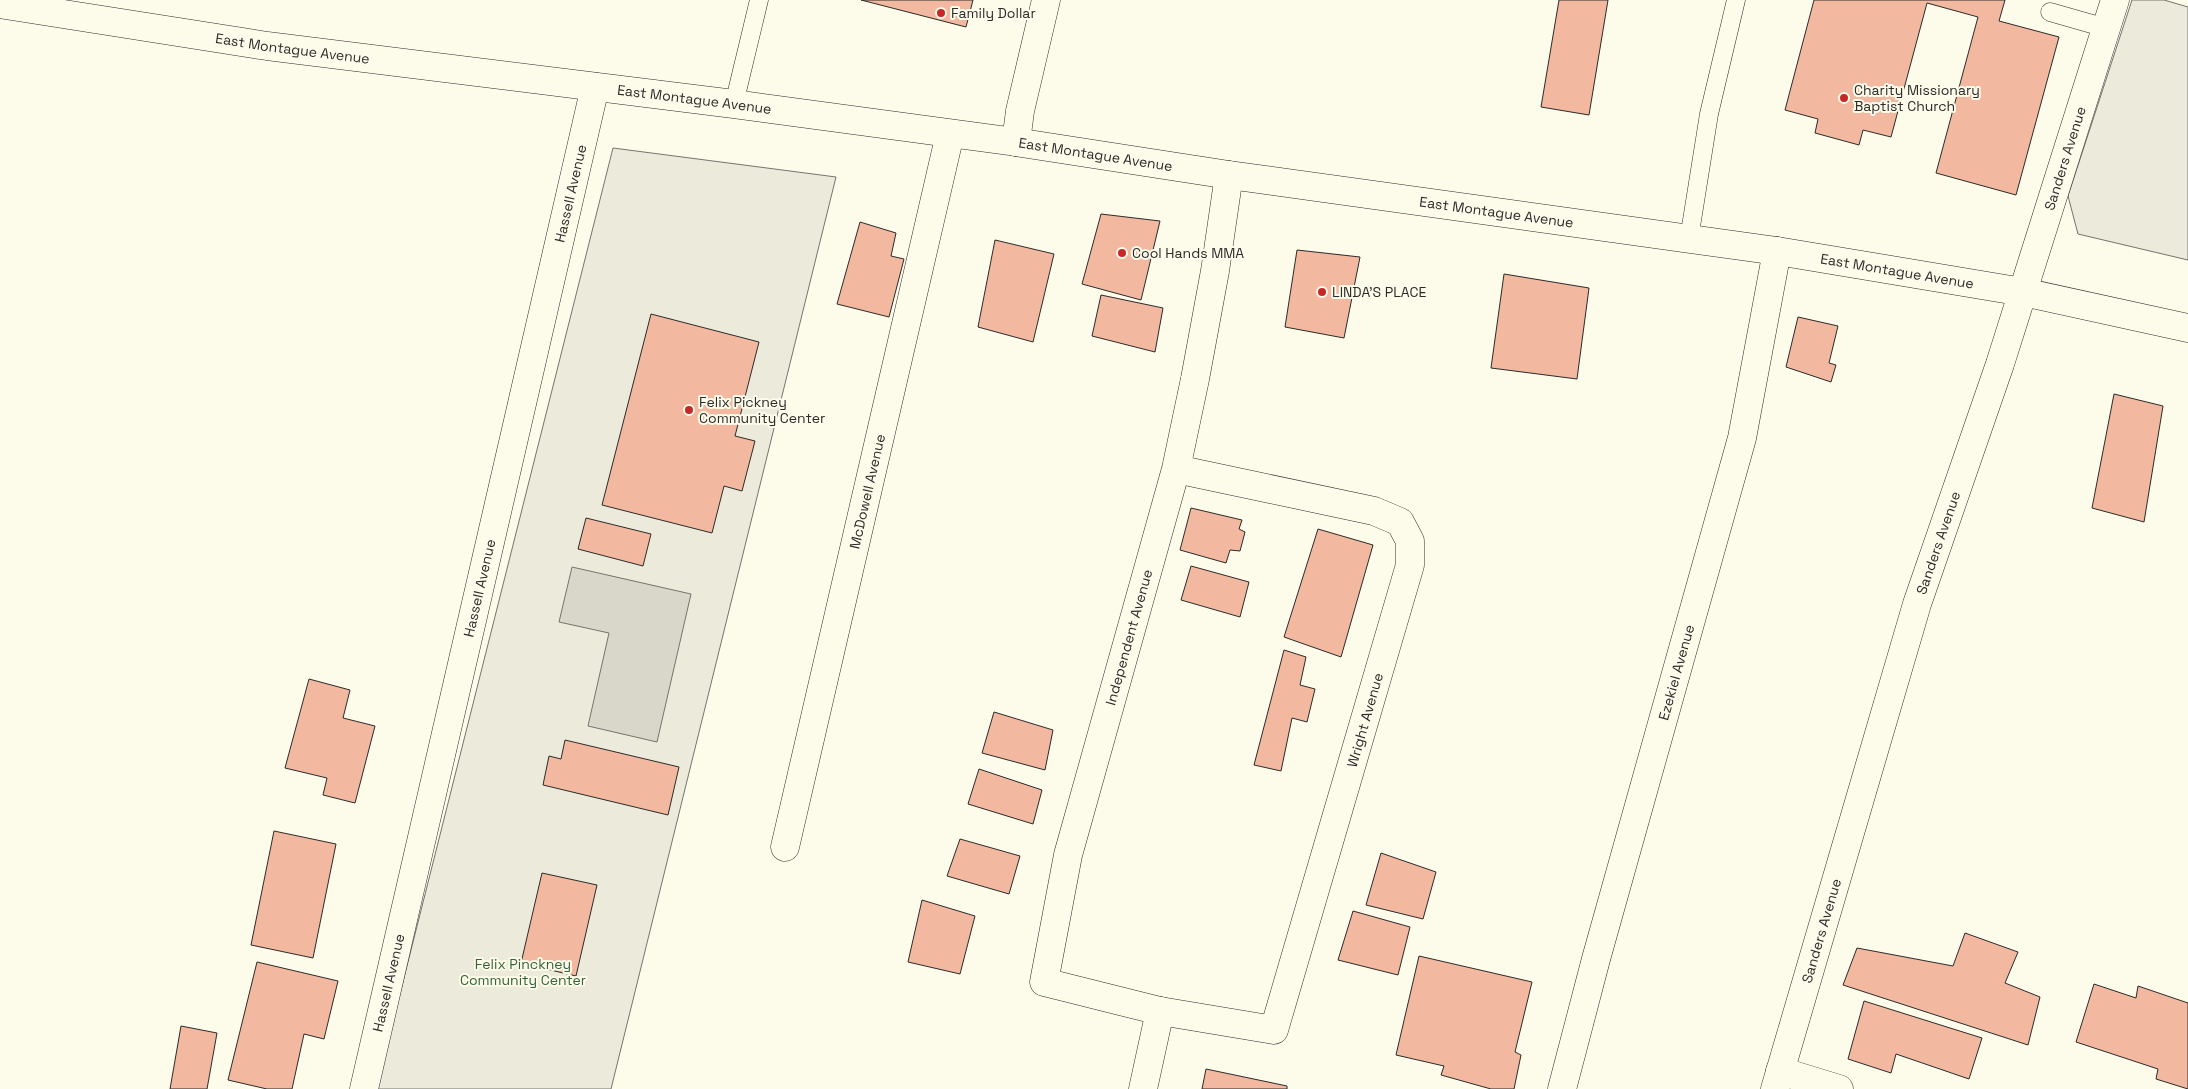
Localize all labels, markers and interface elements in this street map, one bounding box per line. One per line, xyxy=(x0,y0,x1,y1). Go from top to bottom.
place label: Family Dollar xyxy=(951,4,1036,22)
marker: Family Dollar xyxy=(935,7,947,19)
street label: East Montague Avenue xyxy=(214,29,371,68)
street label: East Montague Avenue xyxy=(616,81,773,118)
place label: Charity Missionary Baptist Church xyxy=(1854,81,1980,115)
marker: Charity Missionary Baptist Church xyxy=(1838,92,1850,104)
street label: Sanders Avenue xyxy=(2040,104,2090,213)
street label: East Montague Avenue xyxy=(1017,134,1174,175)
street label: Hassell Avenue xyxy=(550,143,590,244)
street label: East Montague Avenue xyxy=(1418,193,1575,232)
place label: Cool Hands MMA xyxy=(1132,244,1244,262)
marker: Cool Hands MMA xyxy=(1116,247,1128,259)
street label: East Montague Avenue xyxy=(1819,249,1975,293)
place label: LINDA'S PLACE xyxy=(1332,283,1427,301)
marker: LINDA'S PLACE xyxy=(1316,286,1328,298)
place label: Felix Pickney Community Center xyxy=(699,393,825,427)
marker: Felix Pickney Community Center xyxy=(683,404,695,416)
street label: McDowell Avenue xyxy=(845,432,889,551)
street label: Sanders Avenue xyxy=(1912,489,1964,597)
street label: Hassell Avenue xyxy=(459,537,499,639)
street label: Independent Avenue xyxy=(1101,567,1156,707)
street label: Ezekiel Avenue xyxy=(1654,622,1698,722)
street label: Wright Avenue xyxy=(1343,671,1387,769)
street label: Sanders Avenue xyxy=(1798,876,1845,985)
street label: Hassell Avenue xyxy=(368,932,408,1034)
park label: Felix Pinckney Community Center xyxy=(460,955,586,989)

